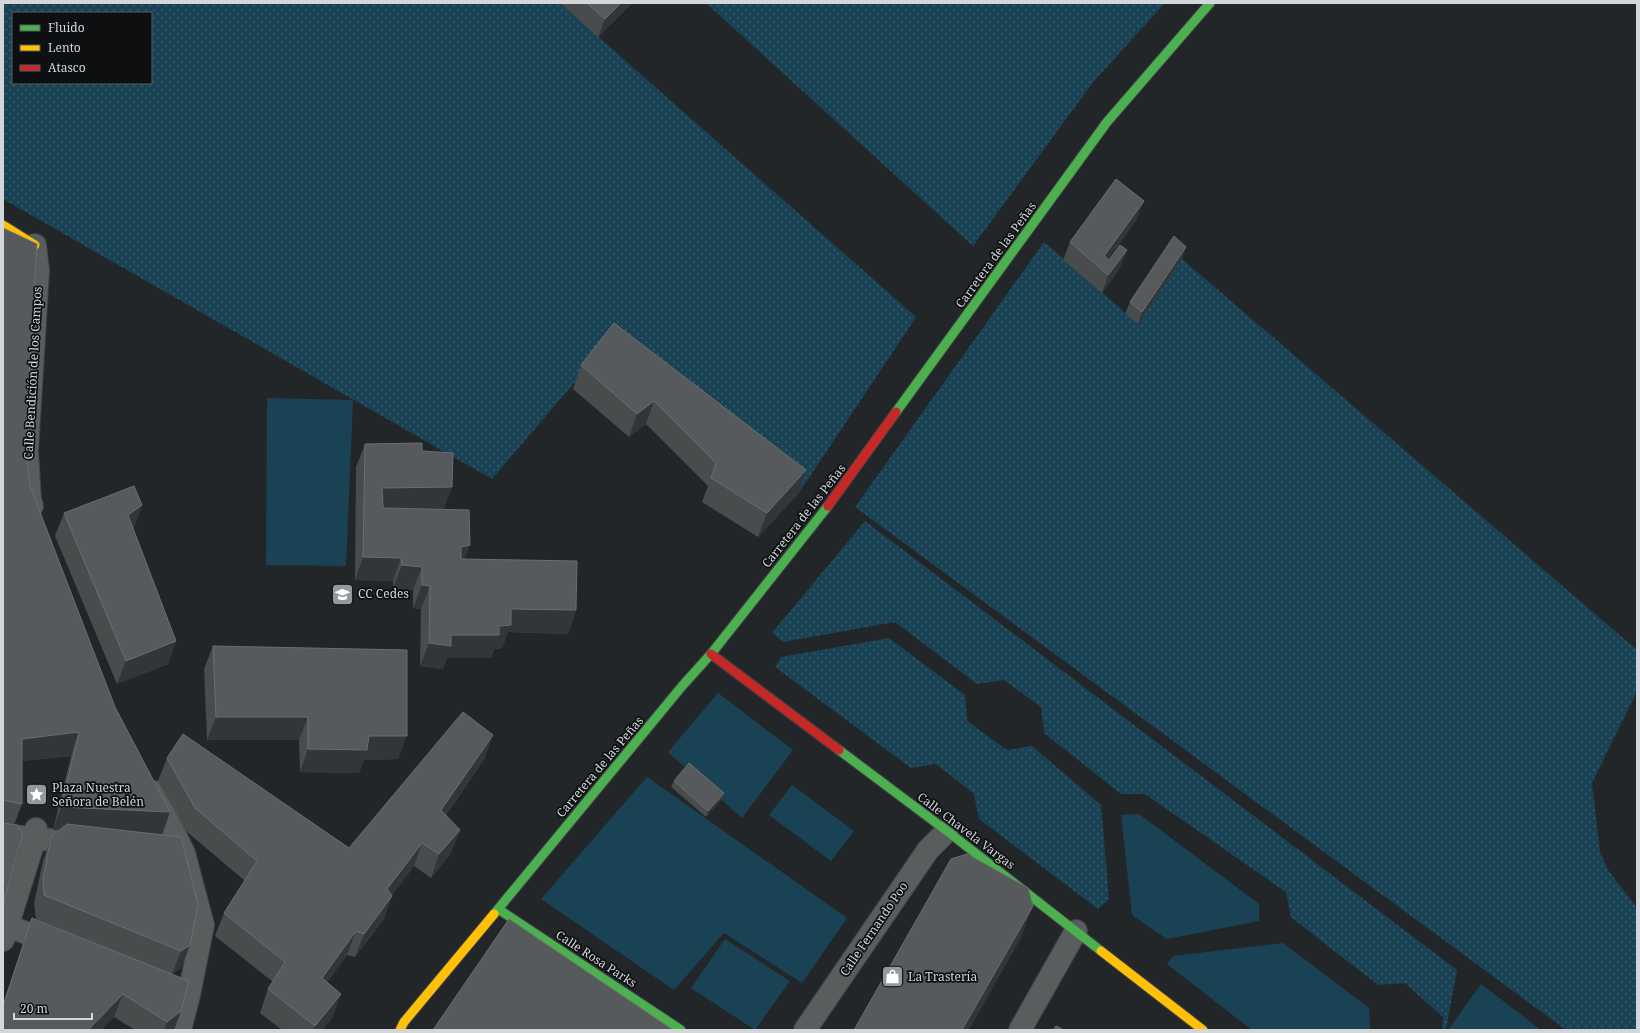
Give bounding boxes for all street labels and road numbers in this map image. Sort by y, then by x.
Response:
street label: Carretera de las Peñas [951,198,1040,311]
street label: Calle Bendición de los Campos [19,286,46,460]
street label: Carretera de las Peñas [758,460,849,571]
street label: Carretera de las Peñas [552,712,647,821]
street label: Calle Chavela Vargas [914,788,1019,873]
street label: Calle Fernando Poo [836,878,912,979]
street label: Calle Rosa Parks [553,926,640,991]

